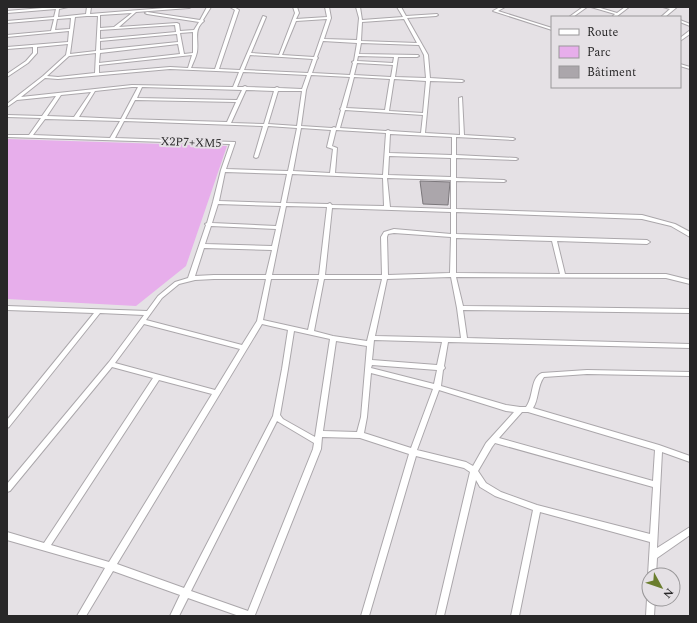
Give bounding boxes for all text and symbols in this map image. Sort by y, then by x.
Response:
legend [551,16,681,88]
text: Route [587,23,618,42]
text: Parc [587,43,611,62]
text: Bâtiment [587,63,636,82]
street label: X2P7+XM5 [160,132,222,153]
north arrow [641,567,681,607]
text: N [659,584,678,602]

